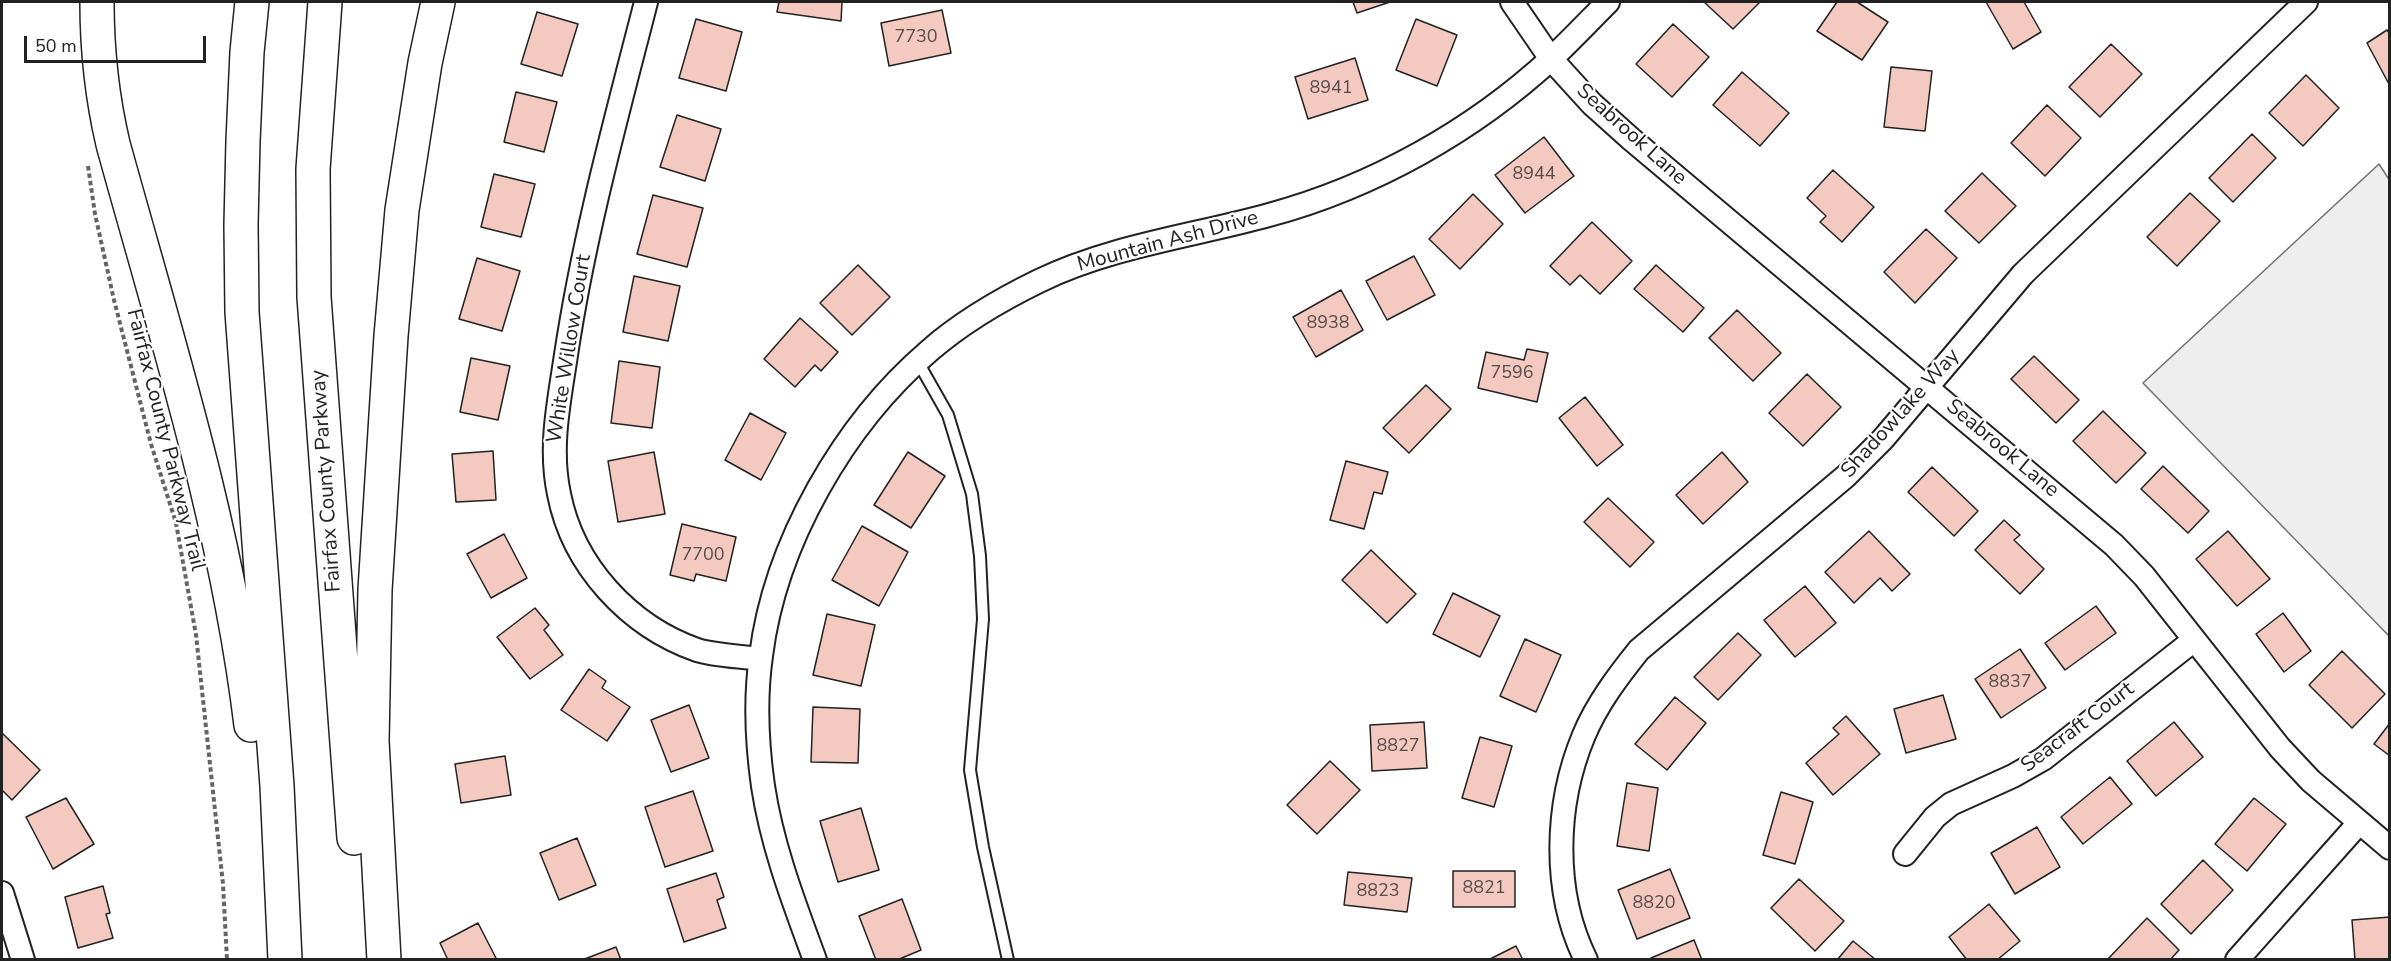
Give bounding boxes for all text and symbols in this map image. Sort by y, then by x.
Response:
scale bar [27,24,208,62]
house number: 7730 [894,27,938,49]
text: 50 m [35,34,77,58]
house number: 8941 [1309,78,1353,100]
street label: Seabrook Lane [1571,79,1691,191]
house number: 8944 [1512,164,1556,186]
street label: Mountain Ash Drive [1075,206,1261,278]
street label: White Willow Court [543,253,597,445]
street label: Fairfax County Parkway Trail [120,306,210,574]
house number: 8938 [1306,313,1350,335]
street label: Shadowlake Way [1836,344,1966,484]
house number: 7596 [1490,363,1534,385]
street label: Fairfax County Parkway [307,369,347,593]
street label: Seabrook Lane [1940,394,2064,504]
house number: 7700 [681,545,725,567]
house number: 8837 [1988,672,2032,694]
street label: Seacraft Court [2017,677,2139,779]
house number: 8827 [1376,736,1420,758]
house number: 8821 [1462,878,1506,900]
house number: 8823 [1356,881,1400,903]
house number: 8820 [1632,893,1676,915]

